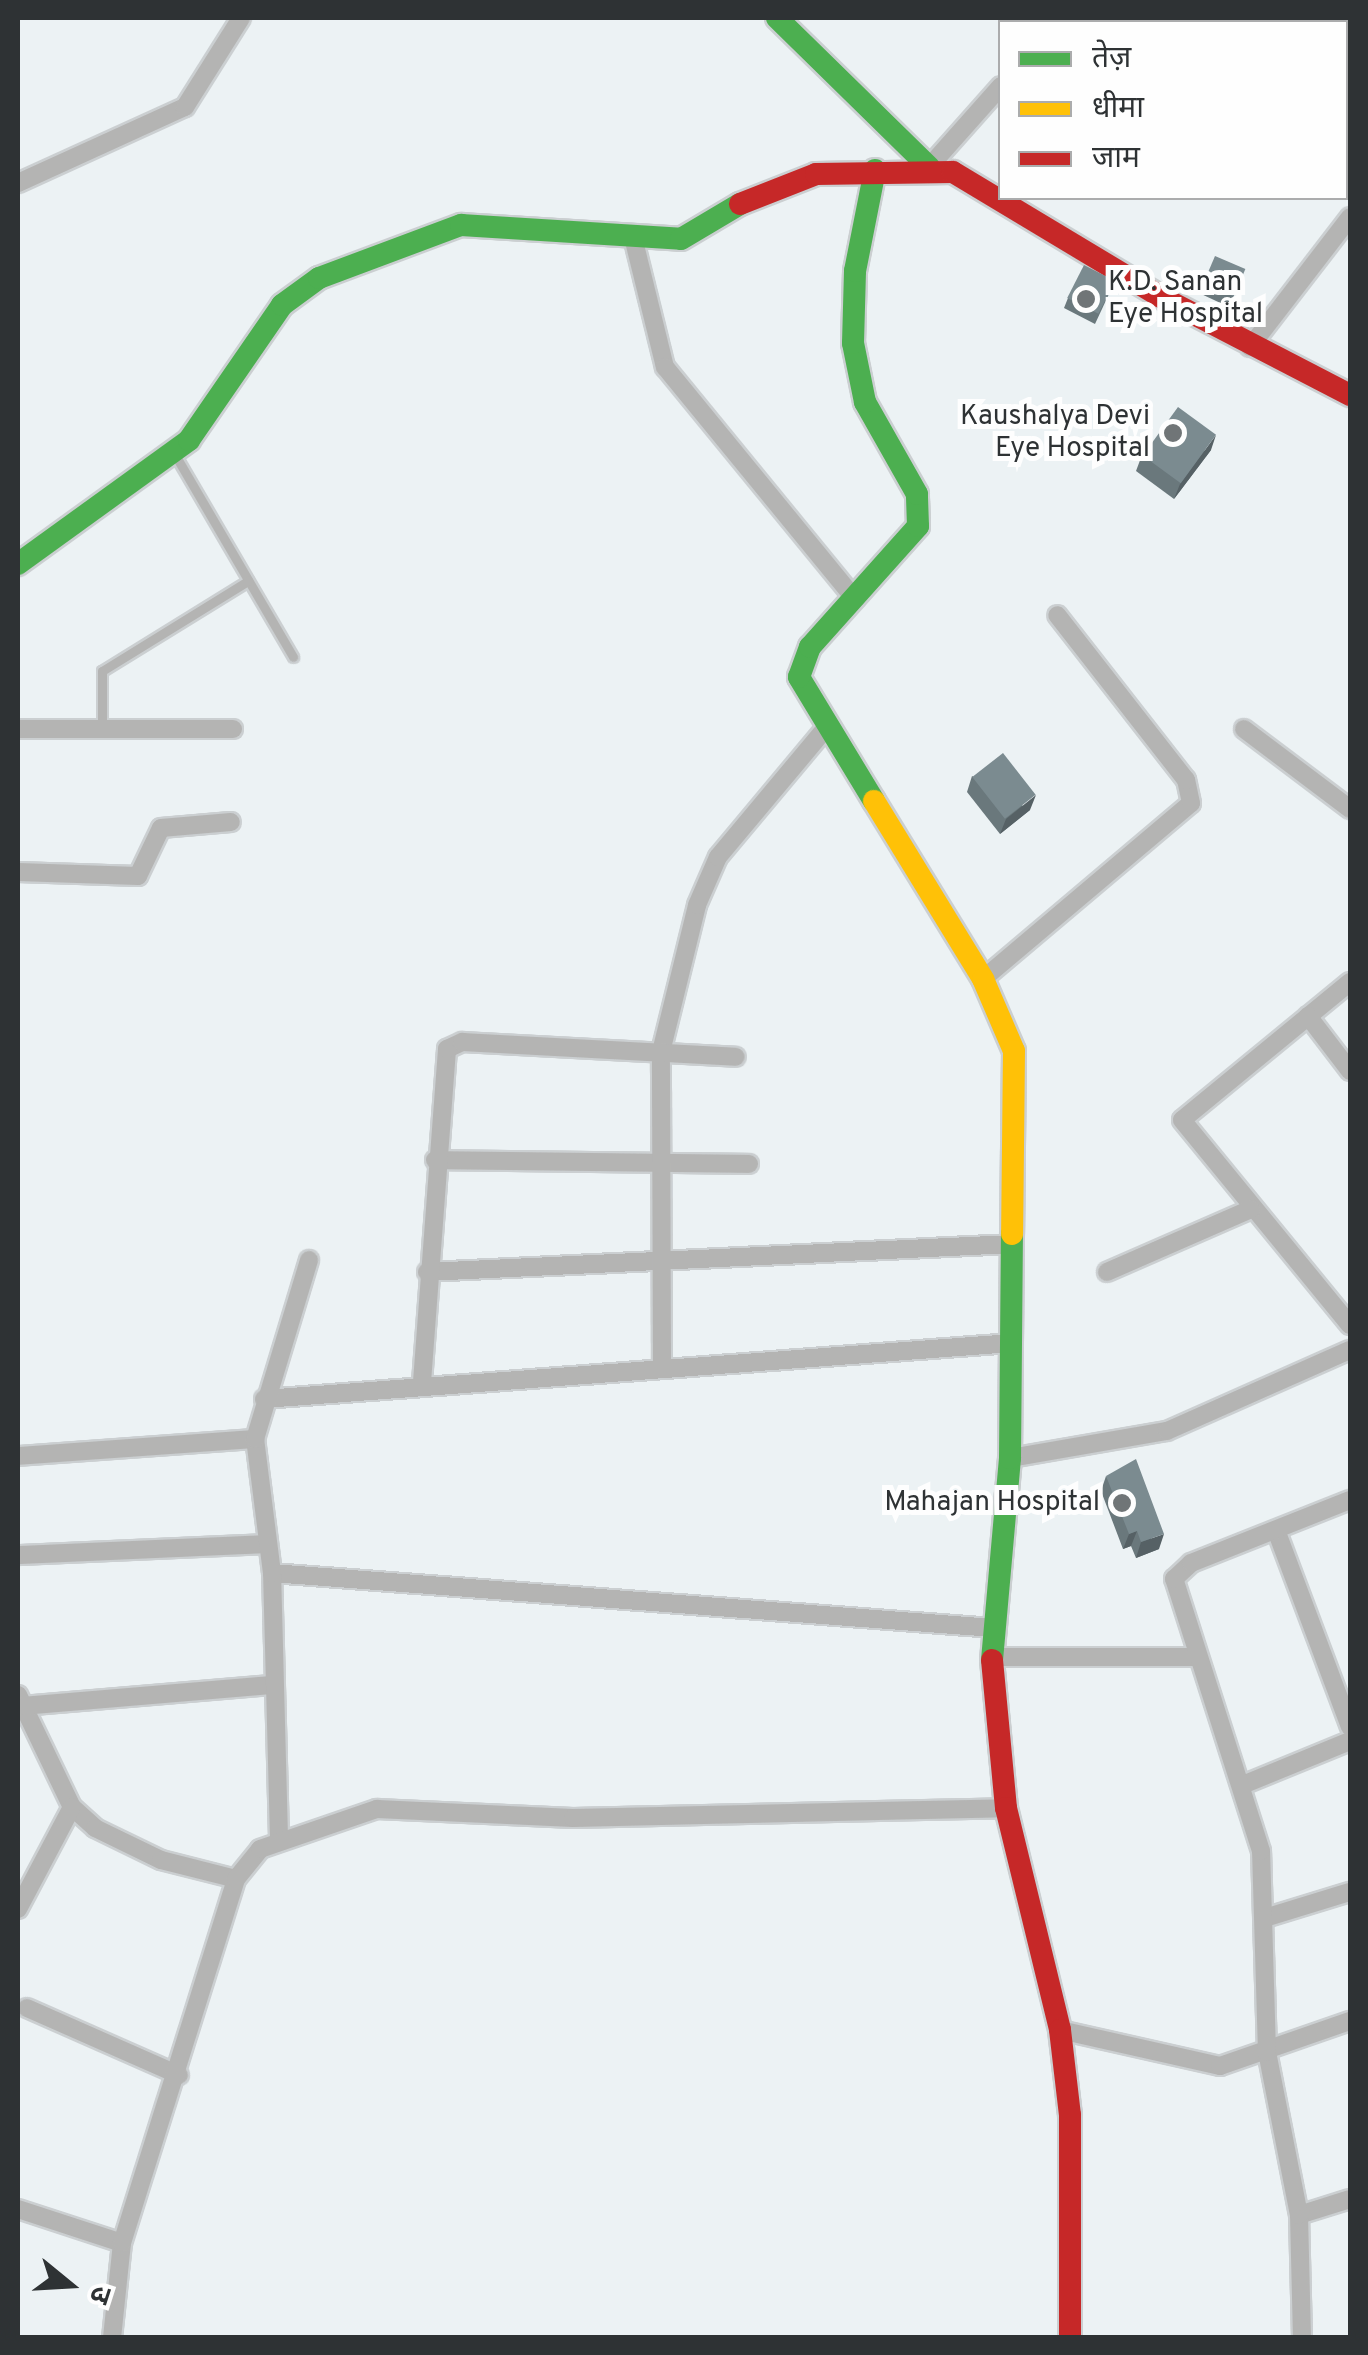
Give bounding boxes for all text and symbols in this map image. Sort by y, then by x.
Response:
legend [998,20,1348,200]
text: तेज़ [1092,41,1131,78]
text: धीमा [1092,91,1144,128]
text: जाम [1092,141,1140,178]
place label: K.D. Sanan Eye Hospital [1108,266,1263,332]
marker: K.D. Sanan Eye Hospital [1073,286,1099,312]
place label: Kaushalya Devi Eye Hospital [960,400,1150,466]
marker: Kaushalya Devi Eye Hospital [1160,420,1186,446]
place label: Mahajan Hospital [884,1486,1100,1520]
marker: Mahajan Hospital [1109,1490,1135,1516]
north arrow [20,2235,120,2335]
text: उ [79,2281,118,2308]

